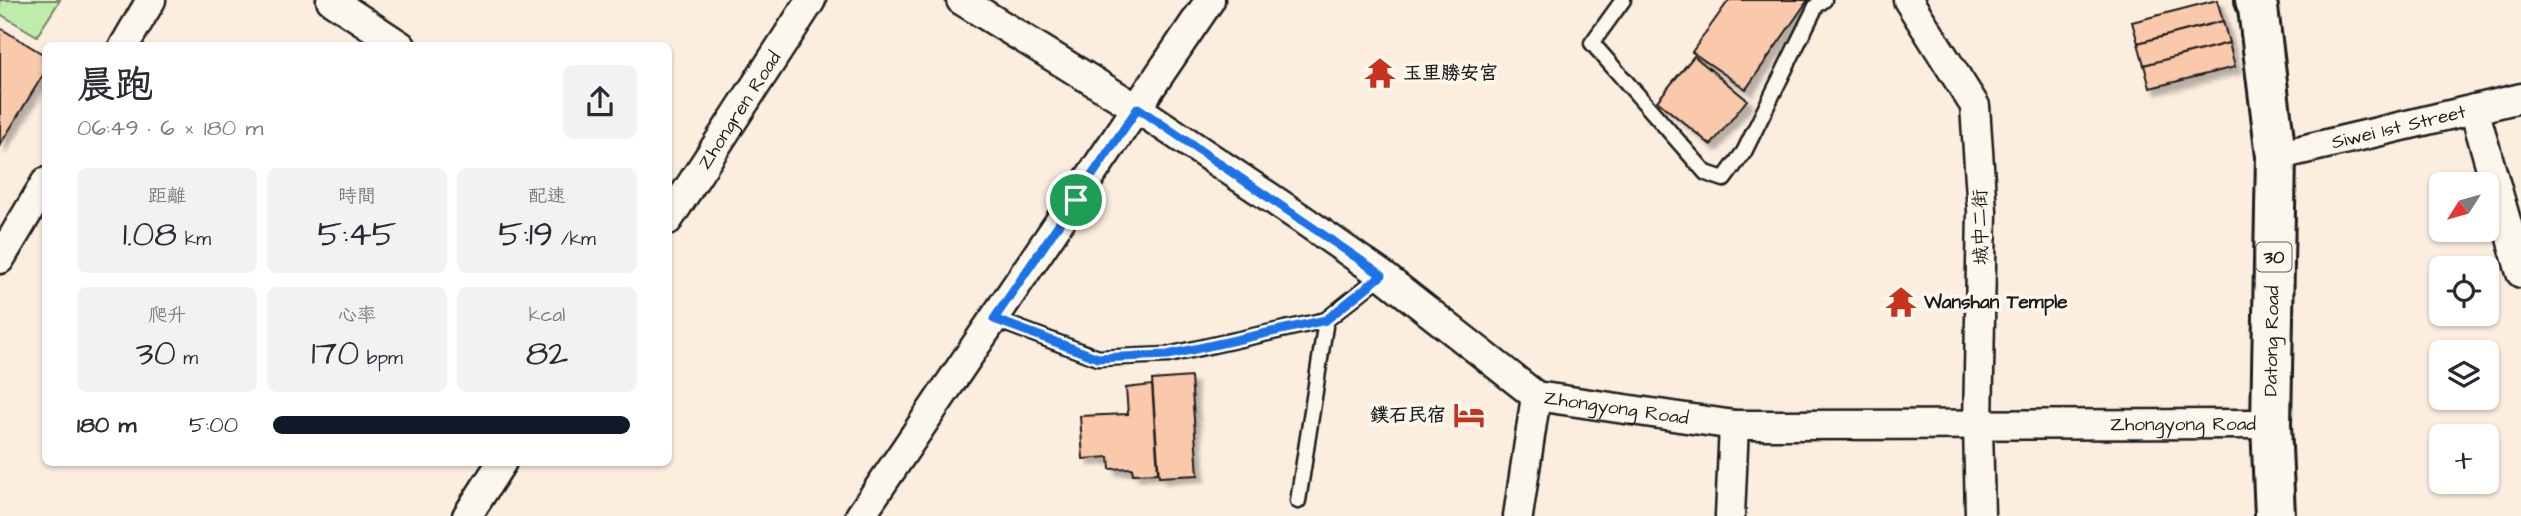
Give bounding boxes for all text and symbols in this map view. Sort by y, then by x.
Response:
street label: Zhongren Road [691,46,788,174]
temple icon: 玉里勝安宮 [1363,56,1397,90]
text: 晨跑 [77,60,153,112]
place label: 玉里勝安宮 [1403,60,1498,87]
button: share [563,65,637,139]
street label: Siwei 1st Street [2329,98,2469,156]
text: 06:49 · 6 × 180 m [77,112,263,144]
pin [1046,170,1106,230]
north arrow [2429,172,2499,242]
map controls [2429,172,2499,494]
icon: arrive [1057,181,1095,219]
text: 距離 [148,183,186,210]
text: 時間 [338,183,376,210]
text: 配速 [528,183,566,210]
street label: 城中二街 [1967,189,1995,265]
text: 1.08 [123,210,177,259]
text: 5:45 [317,210,397,259]
text: 5:19 [498,210,553,259]
text: km [177,226,211,253]
text: /km [553,226,596,253]
road number: 30 [2256,243,2292,272]
button: locate [2429,256,2499,326]
temple icon: Wanshan Temple [1884,285,1918,319]
street label: Datong Road [2258,285,2287,397]
place label: Wanshan Temple [1923,289,2068,316]
text: 爬升 [148,302,186,329]
text: 心率 [338,302,376,329]
text: kcal [529,302,565,329]
text: 30 [136,329,176,378]
text: 170 [311,329,359,378]
text: 82 [526,329,568,378]
button: layers [2429,340,2499,410]
text: m [176,345,198,372]
text: bpm [359,345,403,372]
street label: Zhongyong Road [1542,384,1691,432]
hotel icon: 鏷石民宿 [1452,398,1486,432]
place label: 鏷石民宿 [1370,402,1446,429]
text: 180 m [77,409,136,441]
text: 5:00 [189,409,238,441]
street label: Zhongyong Road [2110,411,2256,439]
button: + [2429,424,2499,494]

